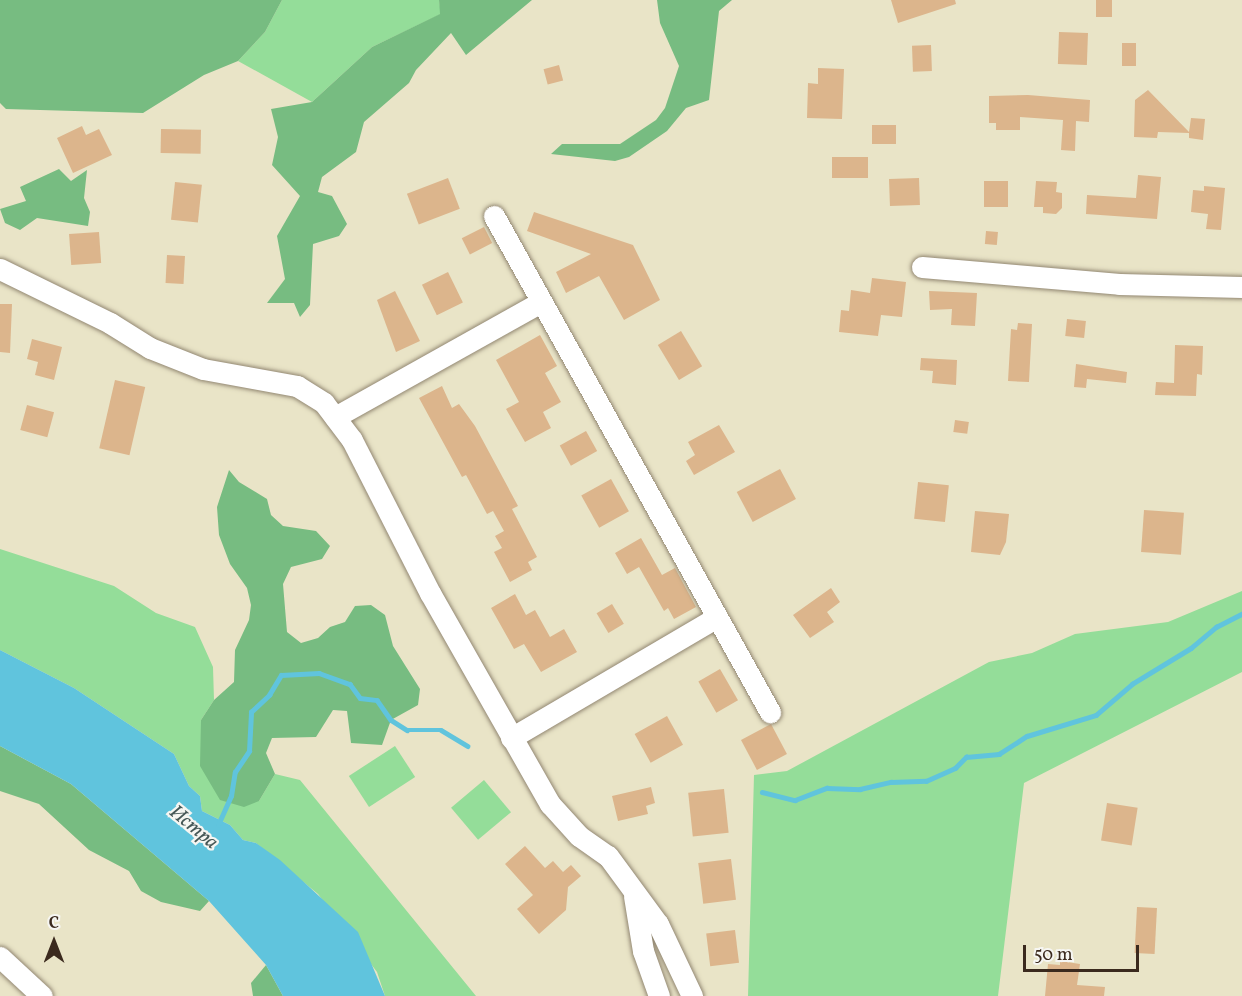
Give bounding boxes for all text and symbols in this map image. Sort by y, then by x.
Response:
water label: Истра [164,801,222,855]
north arrow [24,912,84,972]
text: С [49,913,59,935]
scale bar [1026,933,1142,971]
text: 50 m [1034,943,1073,968]

